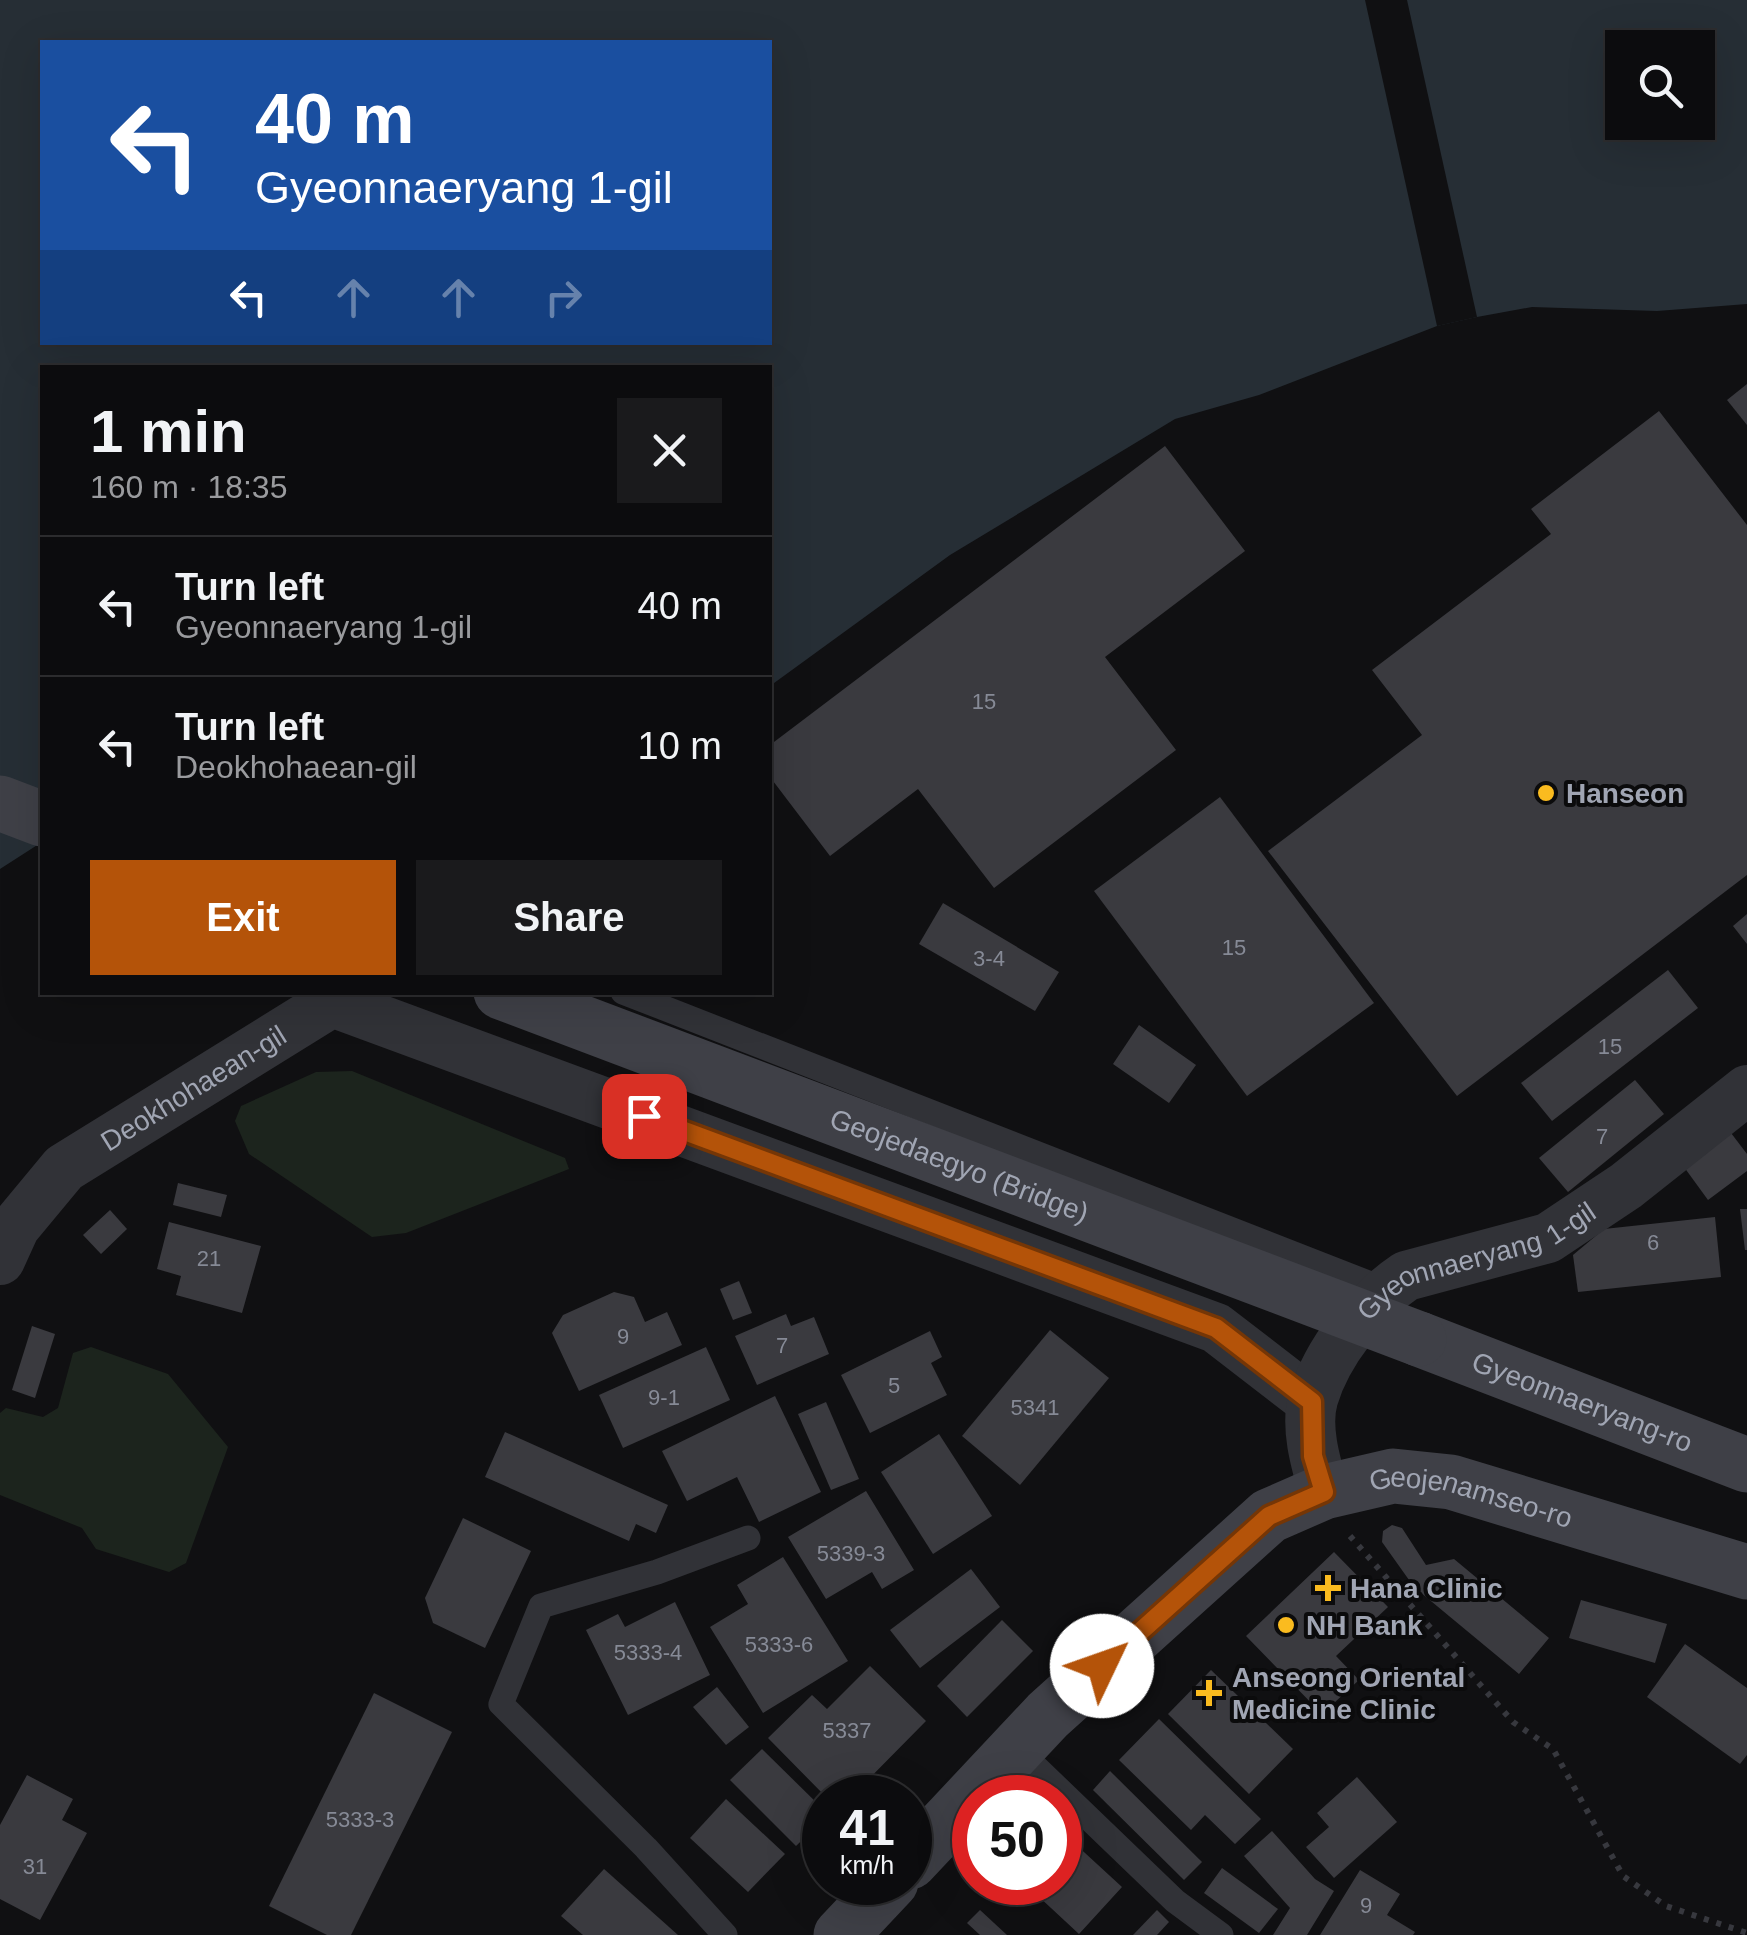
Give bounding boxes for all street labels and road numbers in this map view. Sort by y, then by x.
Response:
street label: Deokhohaean-gil [95,1019,292,1157]
street label: Geojedaegyo (Bridge) [826,1103,1093,1229]
street label: Gyeonnaeryang 1-gil [1351,1196,1601,1327]
street label: Gyeonnaeryang-ro [1468,1346,1697,1459]
street label: Geojenamseo-ro [1366,1461,1576,1534]

